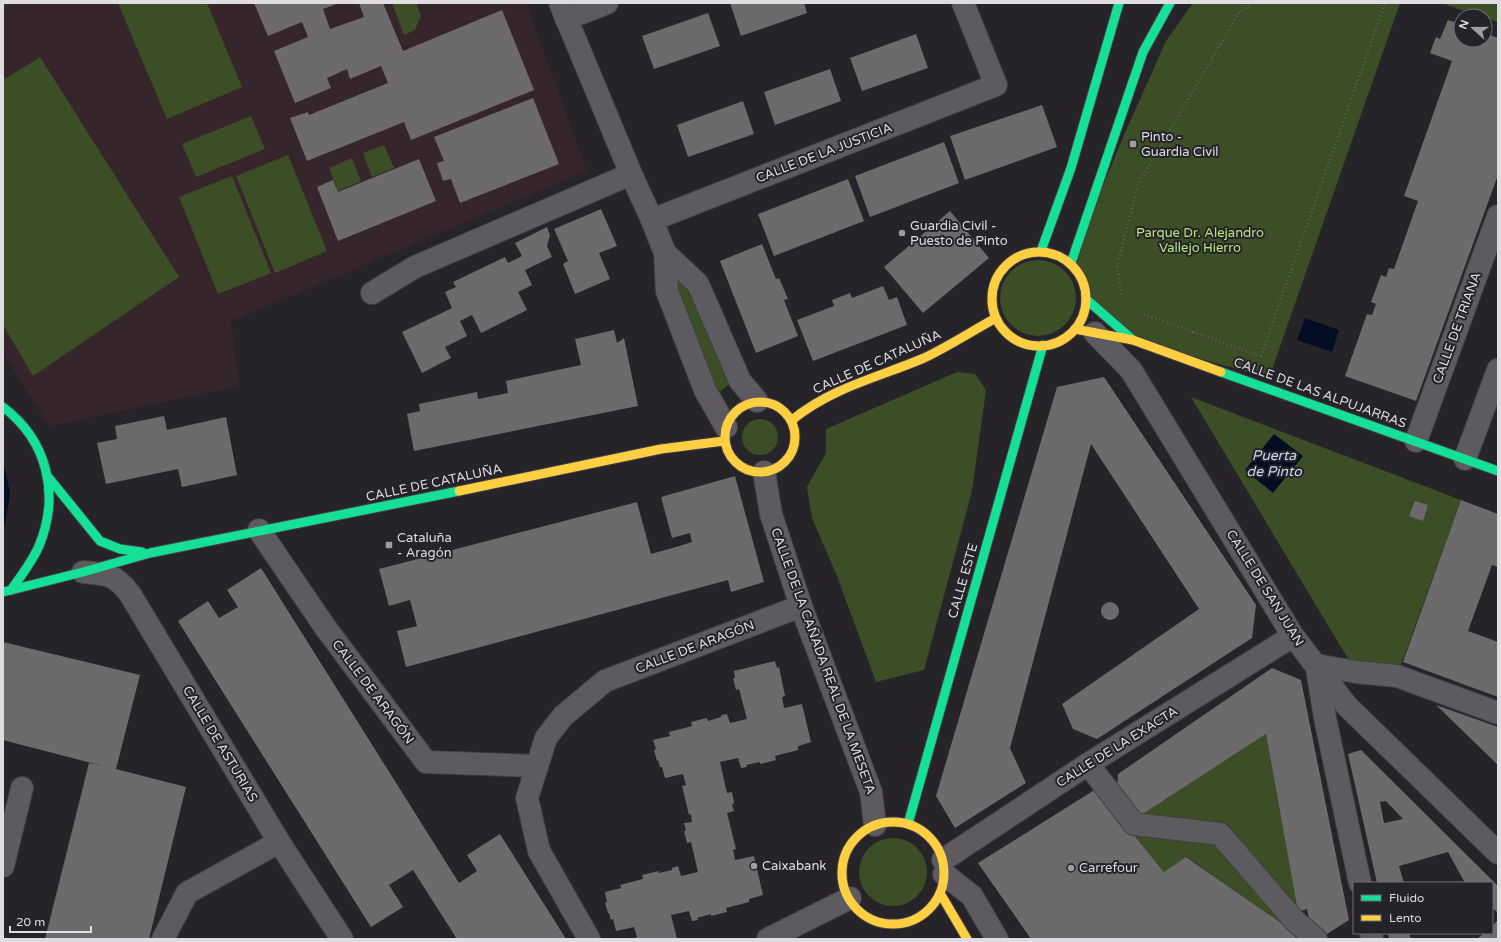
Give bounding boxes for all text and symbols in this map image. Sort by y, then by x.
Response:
north arrow [1453,8,1493,48]
text: N [1456,18,1472,31]
street label: CALLE DE LA JUSTICIA [754,120,895,186]
place label: Pinto - Guardia Civil [1141,129,1219,160]
marker: Pinto - Guardia Civil [1128,139,1138,149]
place label: Guardia Civil - Puesto de Pinto [910,218,1008,249]
park label: Parque Dr. Alejandro Vallejo Hierro [1136,225,1264,256]
marker: Guardia Civil - Puesto de Pinto [897,228,907,238]
street label: CALLE DE TRIANA [1429,270,1485,386]
street label: CALLE DE CATALUÑA [810,326,944,398]
street label: CALLE DE LAS ALPUJARRAS [1231,354,1409,432]
water label: Puerta de Pinto [1246,447,1303,480]
street label: CALLE DE CATALUÑA [364,461,504,505]
street label: CALLE DE LA CAÑADA REAL DE LA MESETA [767,526,879,797]
street label: CALLE DE SAN JUAN [1223,527,1307,649]
place label: Cataluña - Aragón [397,530,452,561]
marker: Cataluña - Aragón [384,540,394,550]
street label: CALLE ESTE [945,542,981,620]
street label: CALLE DE ARAGÓN [633,617,757,677]
street label: CALLE DE ARAGÓN [329,637,417,747]
street label: CALLE DE ASTURIAS [179,683,261,805]
street label: CALLE DE LA EXACTA [1053,703,1181,791]
place label: Caixabank [762,858,826,874]
place label: Carrefour [1079,860,1138,876]
marker: Caixabank [749,861,759,871]
marker: Carrefour [1066,863,1076,873]
legend [1353,882,1493,934]
text: Fluido [1389,891,1424,905]
scale bar [10,908,91,934]
text: Lento [1389,911,1422,925]
text: 20 m [16,915,45,929]

